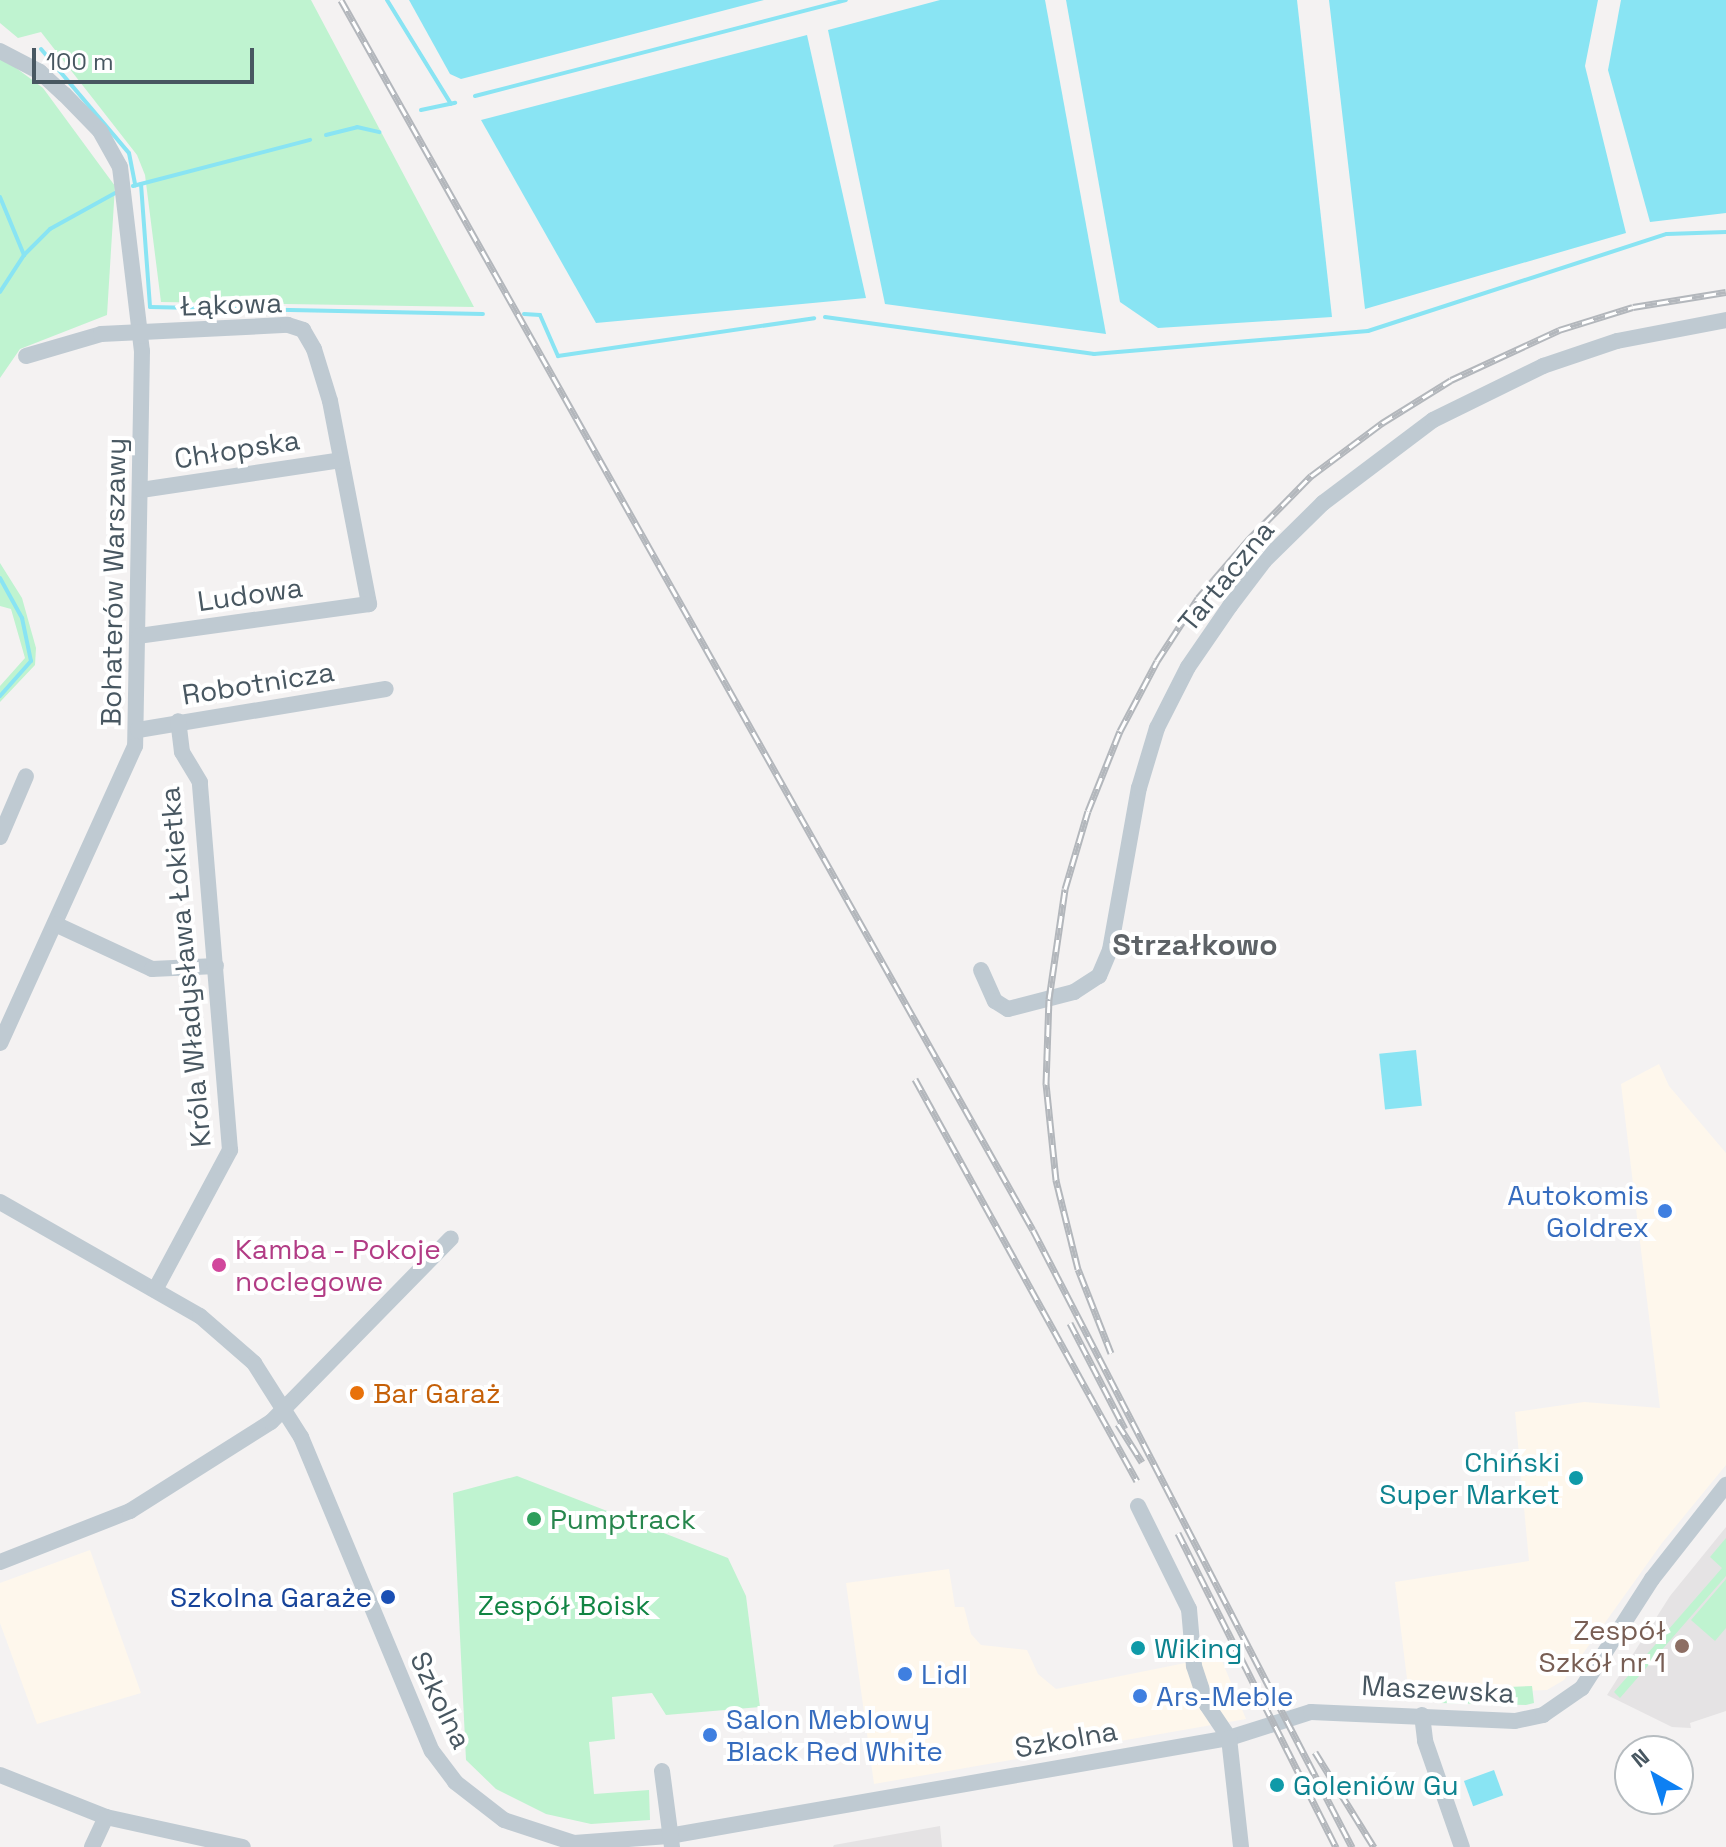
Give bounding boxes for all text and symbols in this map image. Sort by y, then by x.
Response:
scale bar [36,32,258,82]
text: 100 m [46,46,114,77]
street label: Łąkowa [179,285,283,323]
street label: Chłopska [172,423,302,475]
street label: Bohaterów Warszawy [94,437,132,727]
street label: Tartaczna [1171,514,1281,638]
street label: Ludowa [195,570,305,618]
street label: Robotnicza [180,654,336,712]
street label: Króla Władysława Łokietka [152,785,218,1149]
district label: Strzałkowo [1112,927,1278,963]
place label: Autokomis Goldrex [1507,1178,1649,1244]
marker: Autokomis Goldrex [1656,1202,1674,1220]
place label: Kamba - Pokoje noclegowe [235,1232,442,1298]
marker: Kamba - Pokoje noclegowe [210,1256,228,1274]
place label: Bar Garaż [373,1376,501,1410]
marker: Bar Garaż [348,1384,366,1402]
place label: Chiński Super Market [1379,1445,1560,1511]
marker: Chiński Super Market [1567,1469,1585,1487]
place label: Pumptrack [550,1502,696,1536]
marker: Pumptrack [525,1510,543,1528]
place label: Szkolna Garaże [170,1580,372,1614]
marker: Szkolna Garaże [379,1588,397,1606]
park label: Zespół Boisk [478,1588,650,1622]
place label: Zespół Szkół nr 1 [1538,1613,1666,1679]
place label: Wiking [1154,1631,1242,1665]
marker: Zespół Szkół nr 1 [1673,1637,1691,1655]
marker: Wiking [1129,1639,1147,1657]
street label: Szkolna [403,1646,479,1754]
place label: Lidl [921,1657,968,1691]
marker: Lidl [896,1665,914,1683]
street label: Maszewska [1361,1668,1515,1710]
place label: Ars-Meble [1156,1679,1294,1713]
marker: Ars-Meble [1131,1687,1149,1705]
place label: Salon Meblowy Black Red White [726,1702,943,1768]
street label: Szkolna [1012,1713,1120,1765]
marker: Salon Meblowy Black Red White [701,1726,719,1744]
north arrow [1614,1735,1694,1815]
text: N [1626,1742,1655,1773]
place label: Goleniów Gu [1293,1768,1459,1802]
marker: Goleniów Gu [1268,1776,1286,1794]

